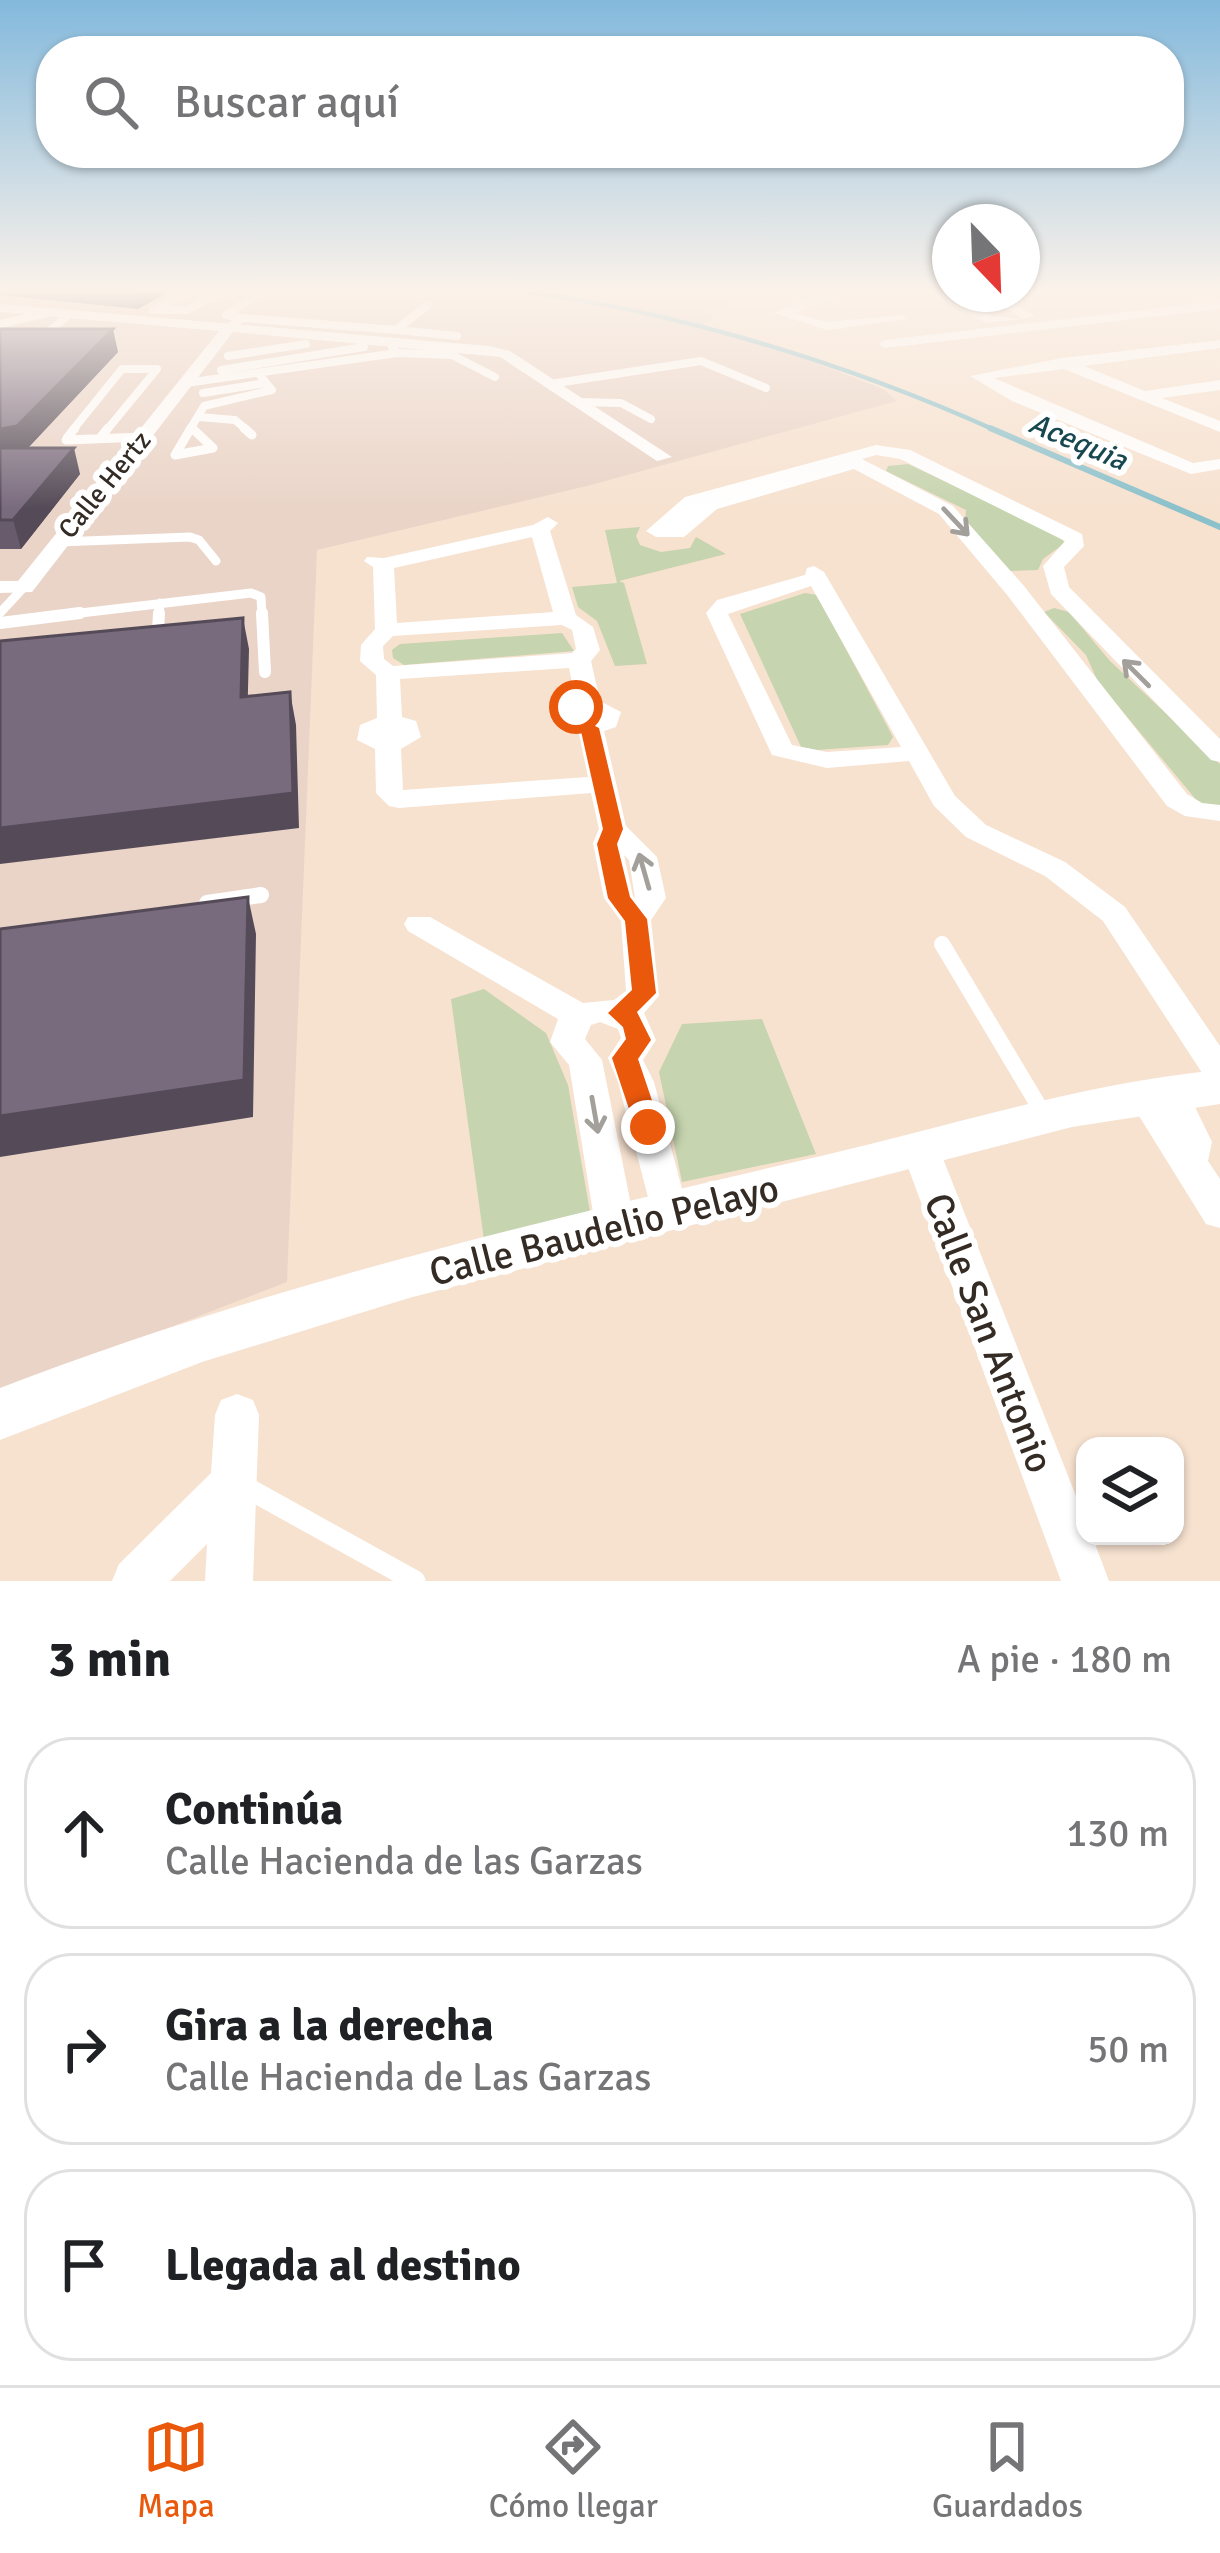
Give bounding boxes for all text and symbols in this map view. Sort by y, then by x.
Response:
search box [36,36,1184,168]
icon: search [78,69,144,135]
text: Buscar aquí [174,75,399,130]
north arrow [932,204,1040,312]
water label: Acequia [1024,405,1133,479]
street label: Calle Hertz [52,425,158,545]
one-way arrow [942,507,969,537]
one-way arrow [1122,659,1151,688]
route start [549,680,603,734]
one-way arrow [632,853,654,891]
one-way arrow [585,1095,607,1134]
route end [621,1100,675,1154]
street label: Calle Baudelio Pelayo [424,1163,784,1297]
street label: Calle San Antonio [914,1187,1064,1479]
map controls [1076,1437,1184,1545]
button: layers [1076,1437,1184,1545]
text: 3 min [48,1628,171,1691]
text: A pie · 180 m [957,1635,1172,1683]
text: Continúa [165,1782,343,1837]
icon: ahead [51,1800,117,1866]
text: 130 m [1066,1809,1169,1857]
text: Calle Hacienda de las Garzas [165,1837,643,1885]
text: Gira a la derecha [165,1998,493,2053]
icon: right [51,2016,117,2082]
text: 50 m [1087,2025,1169,2073]
text: Calle Hacienda de Las Garzas [165,2053,651,2101]
icon: arrive [51,2232,117,2298]
text: Llegada al destino [165,2238,521,2293]
tab: Mapa [137,2414,215,2527]
tab: Cómo llegar [489,2414,658,2527]
tab: Guardados [932,2414,1083,2527]

